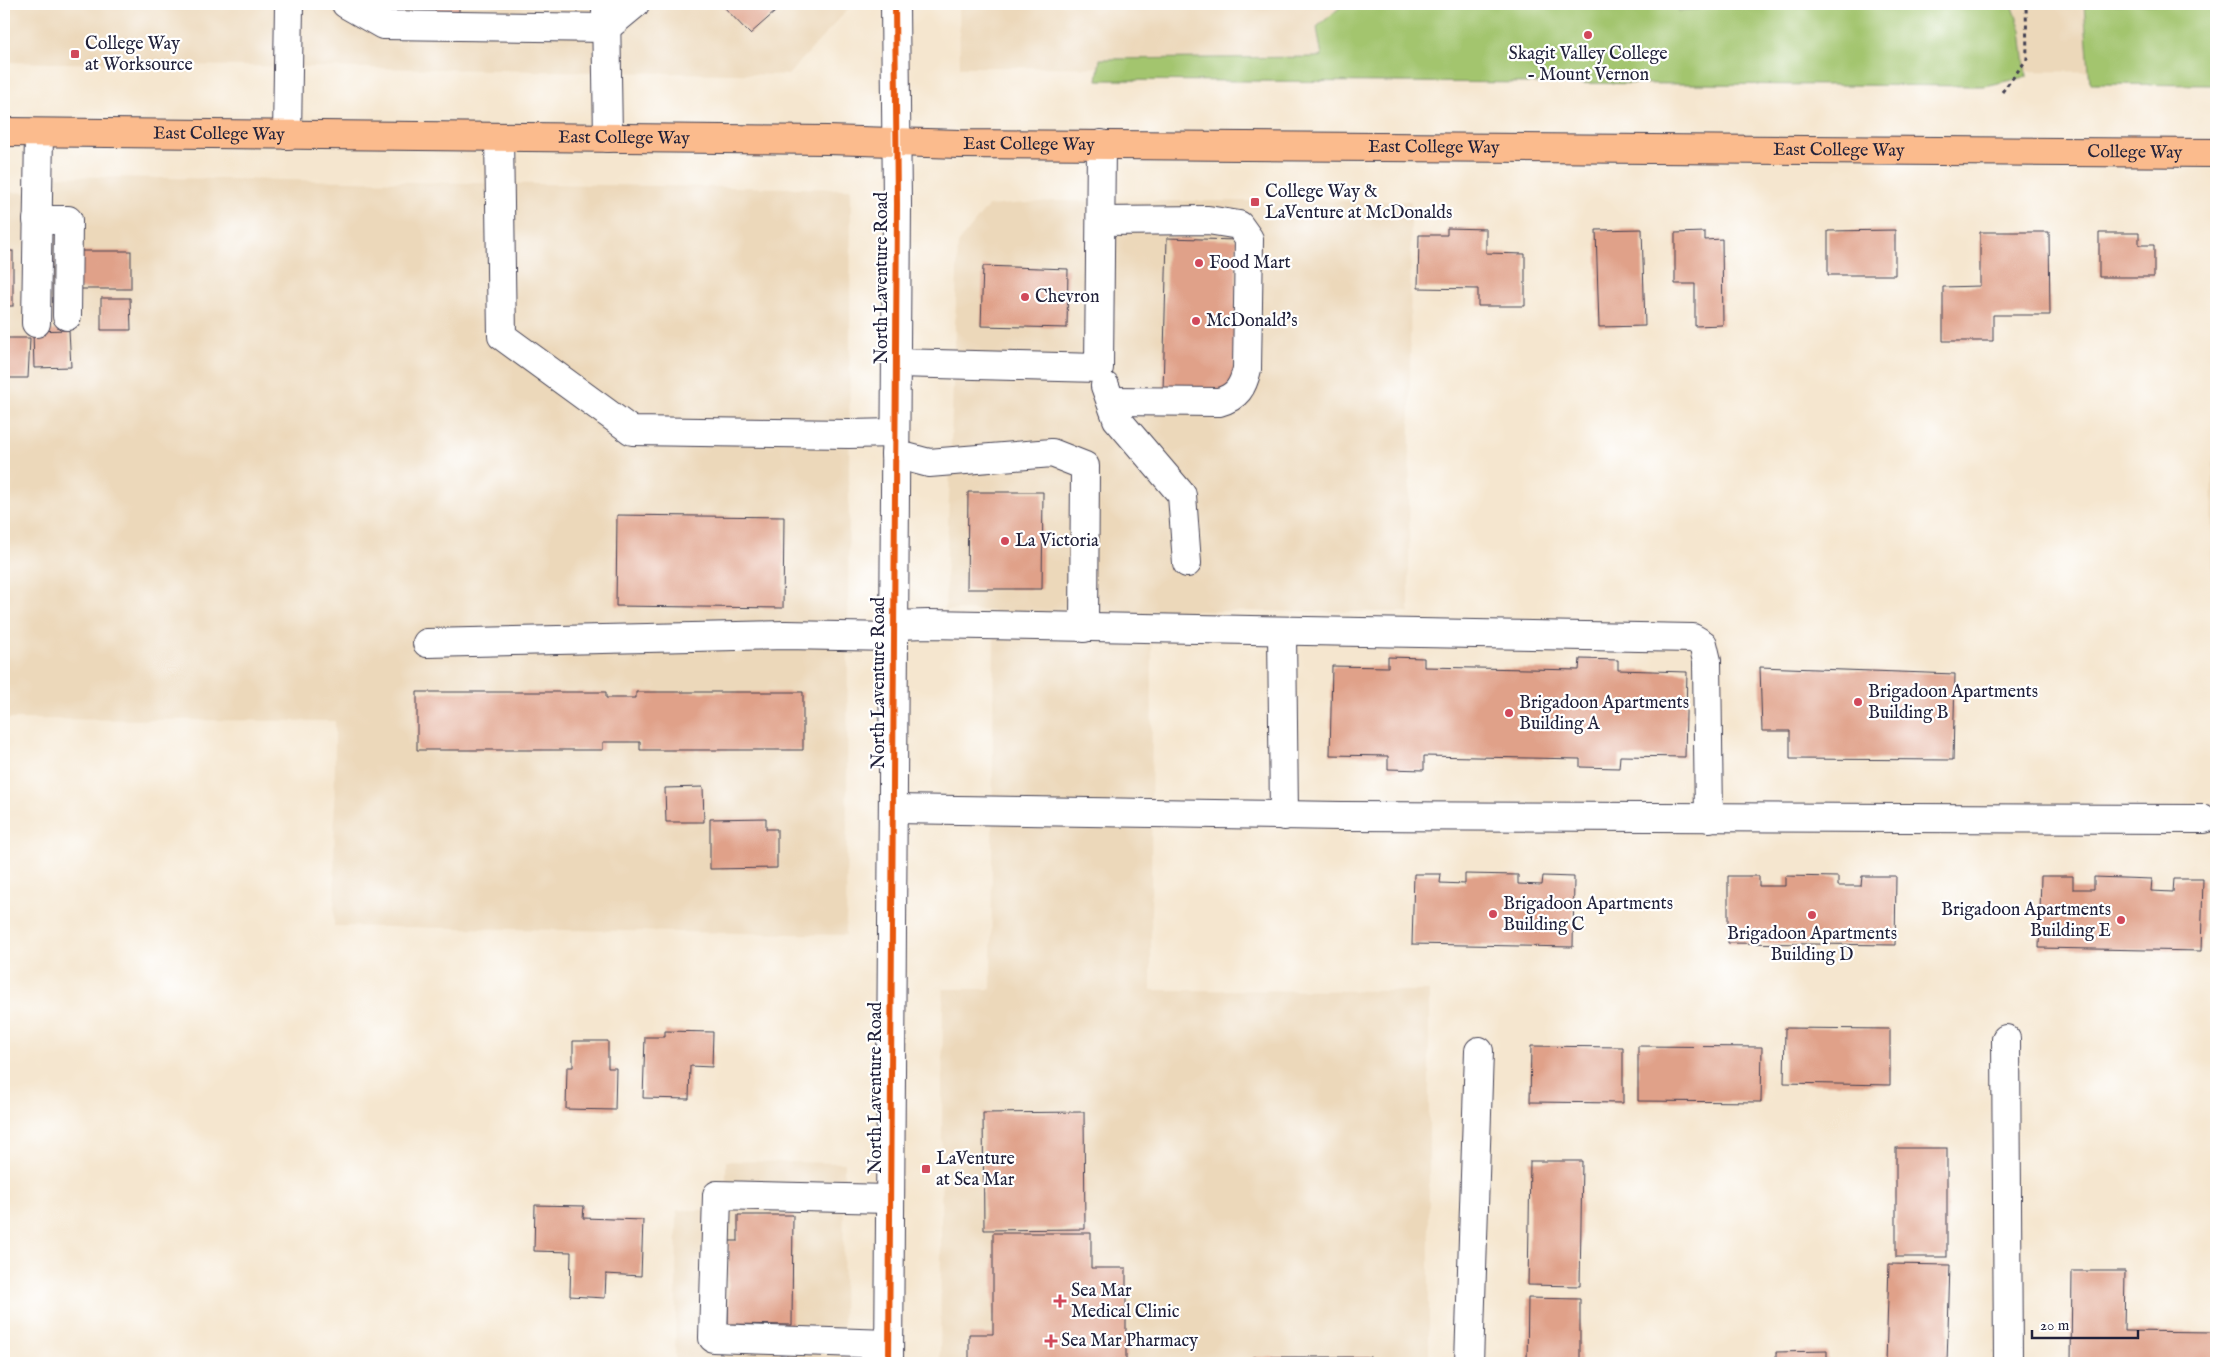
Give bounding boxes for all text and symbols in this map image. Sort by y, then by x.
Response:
marker: Skagit Valley College - Mount Vernon [1582,29,1594,41]
place label: College Way at Worksource [85,33,193,77]
place label: Skagit Valley College - Mount Vernon [1508,43,1668,87]
marker: College Way at Worksource [69,48,81,60]
street label: East College Way [153,122,285,146]
street label: East College Way [558,126,690,150]
street label: East College Way [963,133,1095,156]
street label: East College Way [1368,135,1500,159]
street label: East College Way [1773,138,1905,162]
street label: College Way [2087,141,2183,164]
place label: College Way & LaVenture at McDonalds [1265,181,1452,225]
street label: North Laventure Road [871,192,894,364]
marker: College Way & LaVenture at McDonalds [1249,196,1261,208]
place label: Food Mart [1209,252,1291,275]
marker: Food Mart [1193,257,1205,269]
place label: Chevron [1035,286,1100,309]
marker: Chevron [1019,291,1031,303]
place label: McDonald's [1206,310,1298,333]
marker: McDonald's [1190,315,1202,327]
place label: La Victoria [1015,530,1099,553]
marker: La Victoria [999,535,1011,547]
street label: North Laventure Road [868,597,891,769]
place label: Brigadoon Apartments Building B [1868,681,2038,725]
place label: Brigadoon Apartments Building A [1519,692,1689,736]
marker: Brigadoon Apartments Building B [1852,696,1864,708]
marker: Brigadoon Apartments Building A [1503,707,1515,719]
place label: Brigadoon Apartments Building C [1503,893,1673,937]
place label: Brigadoon Apartments Building E [1941,899,2111,943]
marker: Brigadoon Apartments Building C [1487,908,1499,920]
marker: Brigadoon Apartments Building D [1806,909,1818,921]
marker: Brigadoon Apartments Building E [2115,914,2127,926]
place label: Brigadoon Apartments Building D [1727,923,1897,967]
street label: North Laventure Road [865,1002,888,1174]
place label: LaVenture at Sea Mar [936,1148,1015,1192]
marker: LaVenture at Sea Mar [920,1163,932,1175]
place label: Sea Mar Medical Clinic [1071,1280,1180,1324]
marker: Sea Mar Medical Clinic [1053,1294,1067,1308]
scale bar [2032,1307,2139,1339]
text: 20 m [2040,1316,2070,1335]
place label: Sea Mar Pharmacy [1061,1330,1198,1353]
marker: Sea Mar Pharmacy [1045,1335,1057,1347]

